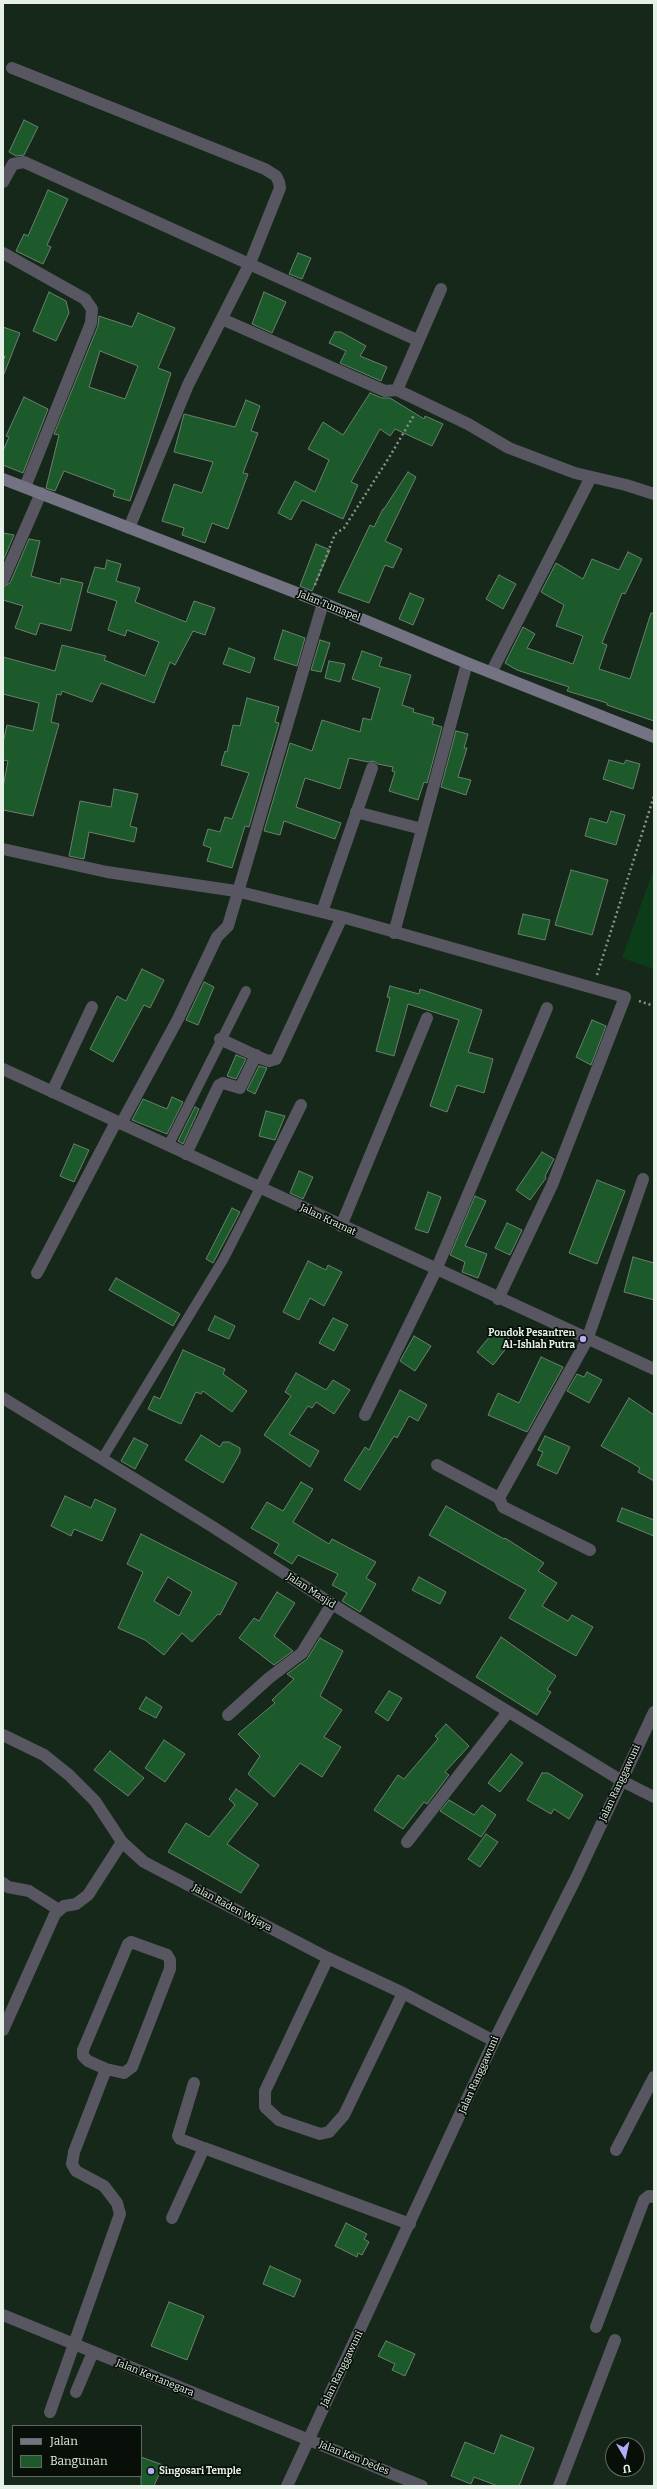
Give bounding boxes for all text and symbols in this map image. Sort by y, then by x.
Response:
street label: Jalan Tumapel [296,588,362,624]
street label: Jalan Kramat [298,1202,358,1238]
place label: Pondok Pesantren Al-Ishlah Putra [488,1327,575,1350]
marker: Pondok Pesantren Al-Ishlah Putra [578,1334,588,1344]
street label: Jalan Masjid [284,1571,338,1611]
street label: Jalan Ranggawuni [597,1743,643,1823]
street label: Jalan Raden Wijaya [190,1882,274,1934]
street label: Jalan Ranggawuni [457,2035,501,2115]
street label: Jalan Ranggawuni [318,2329,366,2409]
street label: Jalan Kertanegara [114,2357,196,2399]
legend [12,2425,142,2477]
text: Jalan [50,2434,78,2448]
north arrow [605,2437,645,2477]
street label: Jalan Ken Dedes [317,2439,391,2477]
text: Bangunan [50,2454,108,2468]
text: U [622,2461,632,2475]
place label: Singosari Temple [159,2465,241,2477]
marker: Singosari Temple [146,2466,156,2476]

